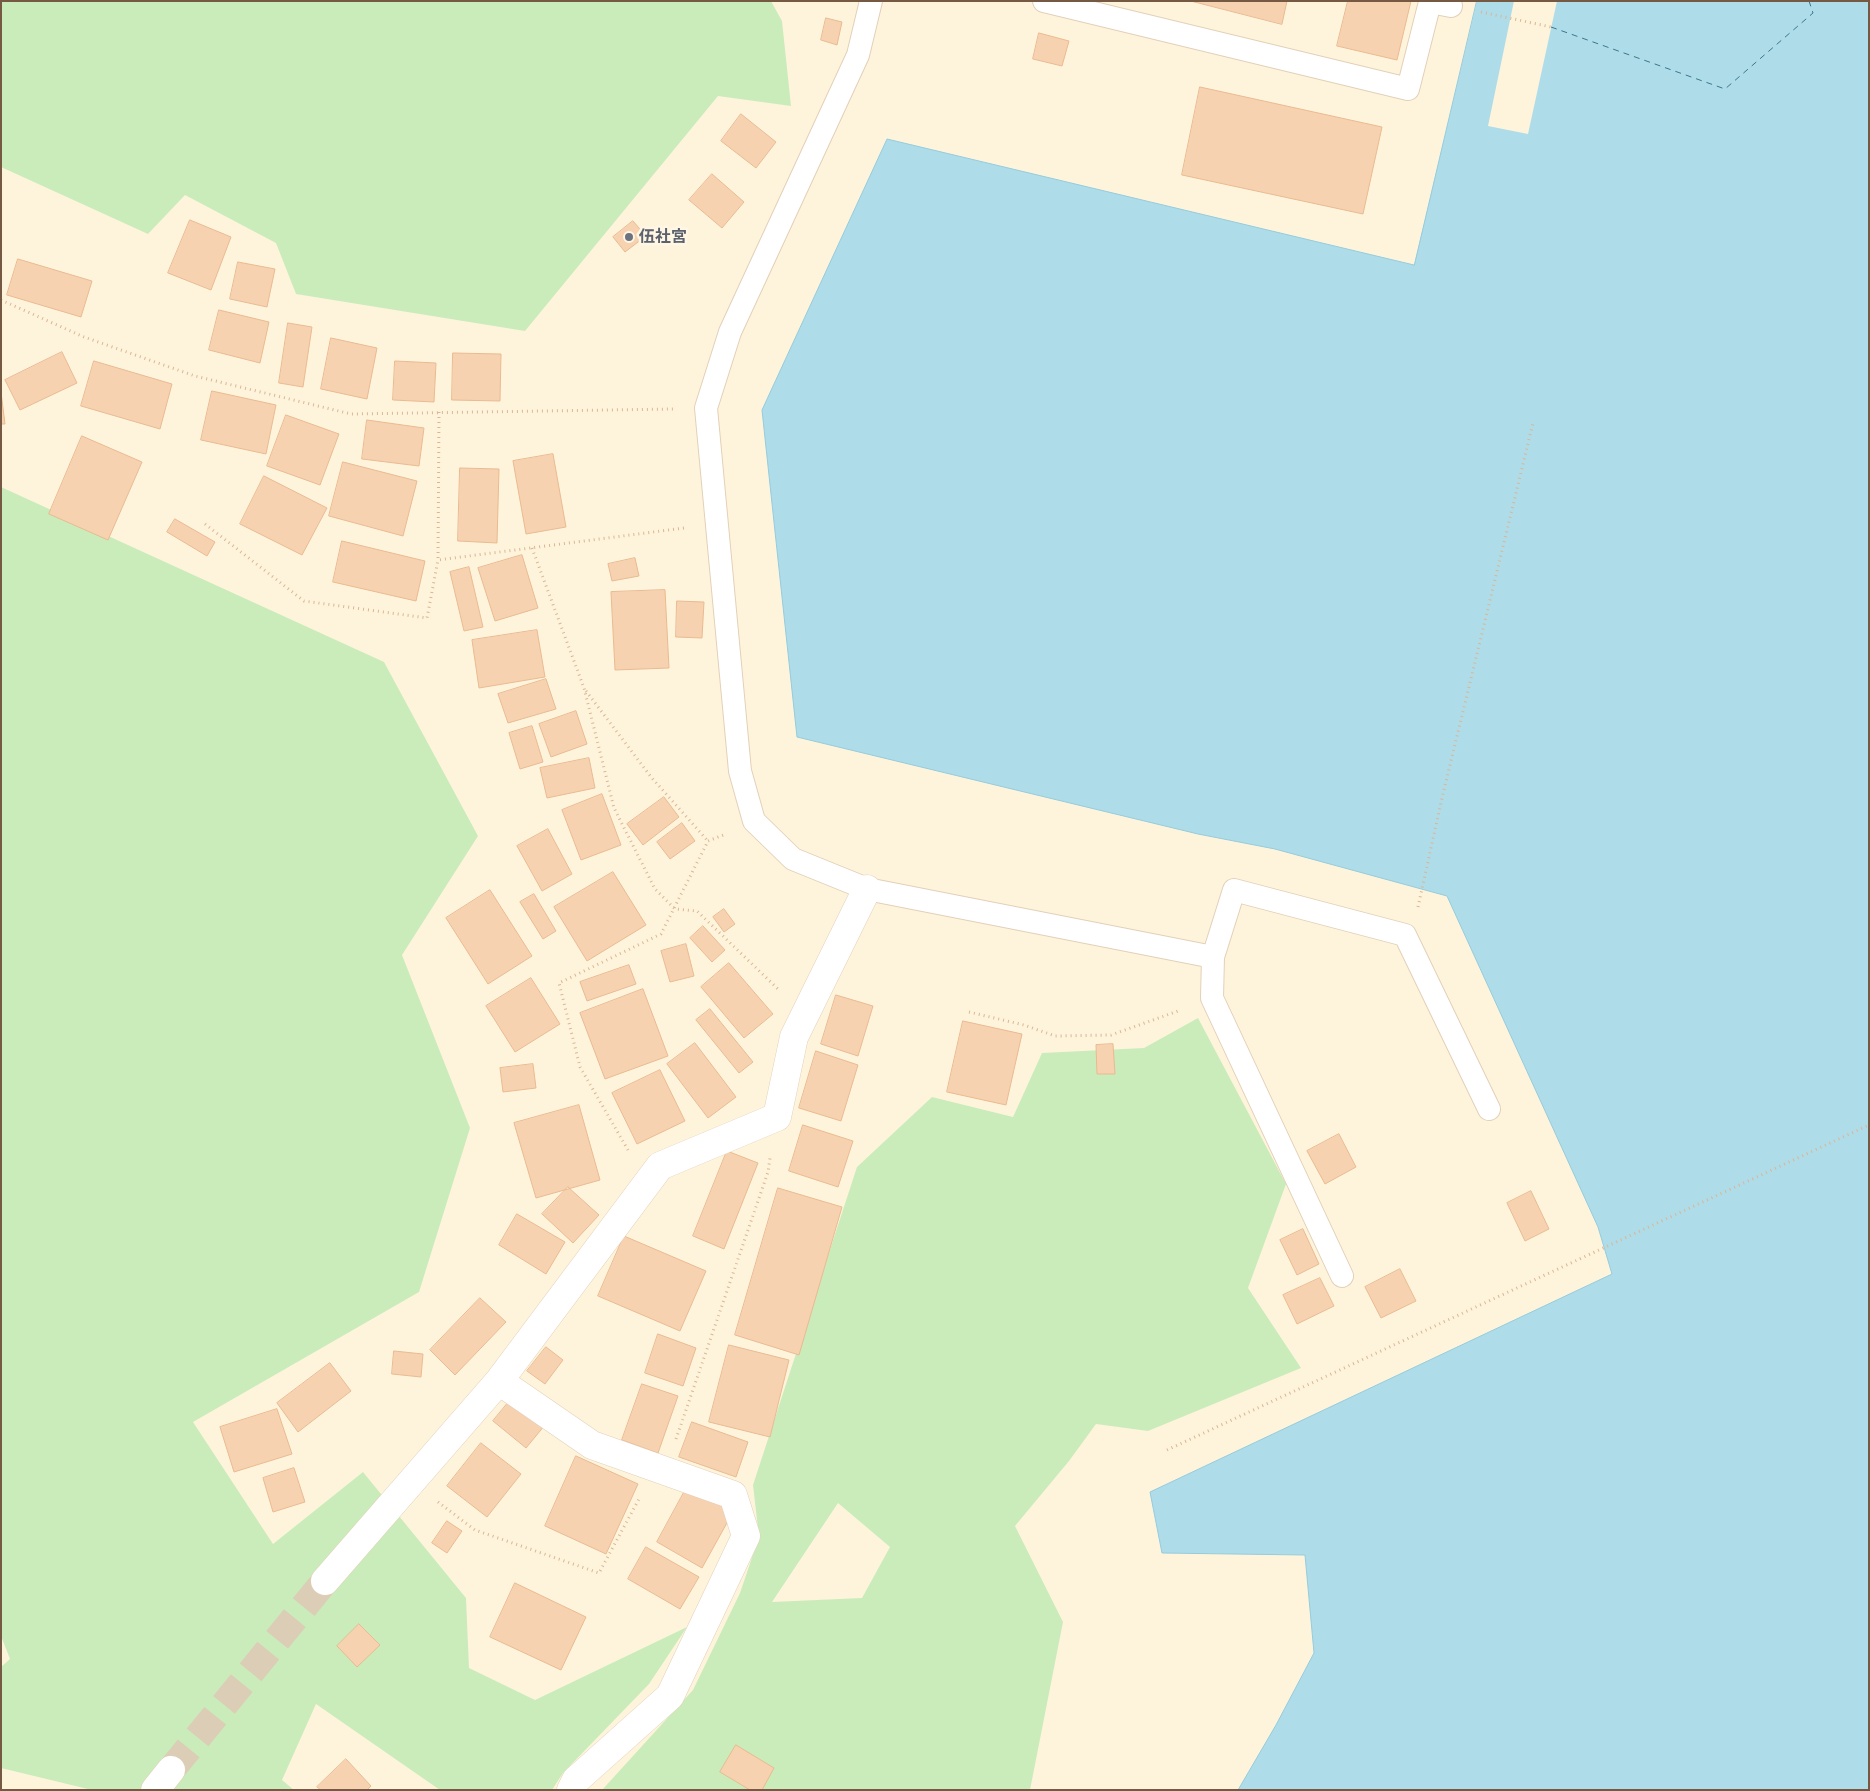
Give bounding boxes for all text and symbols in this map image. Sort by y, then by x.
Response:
place label: 伍社宮 [639,227,687,247]
marker: 伍社宮 [623,231,635,243]

